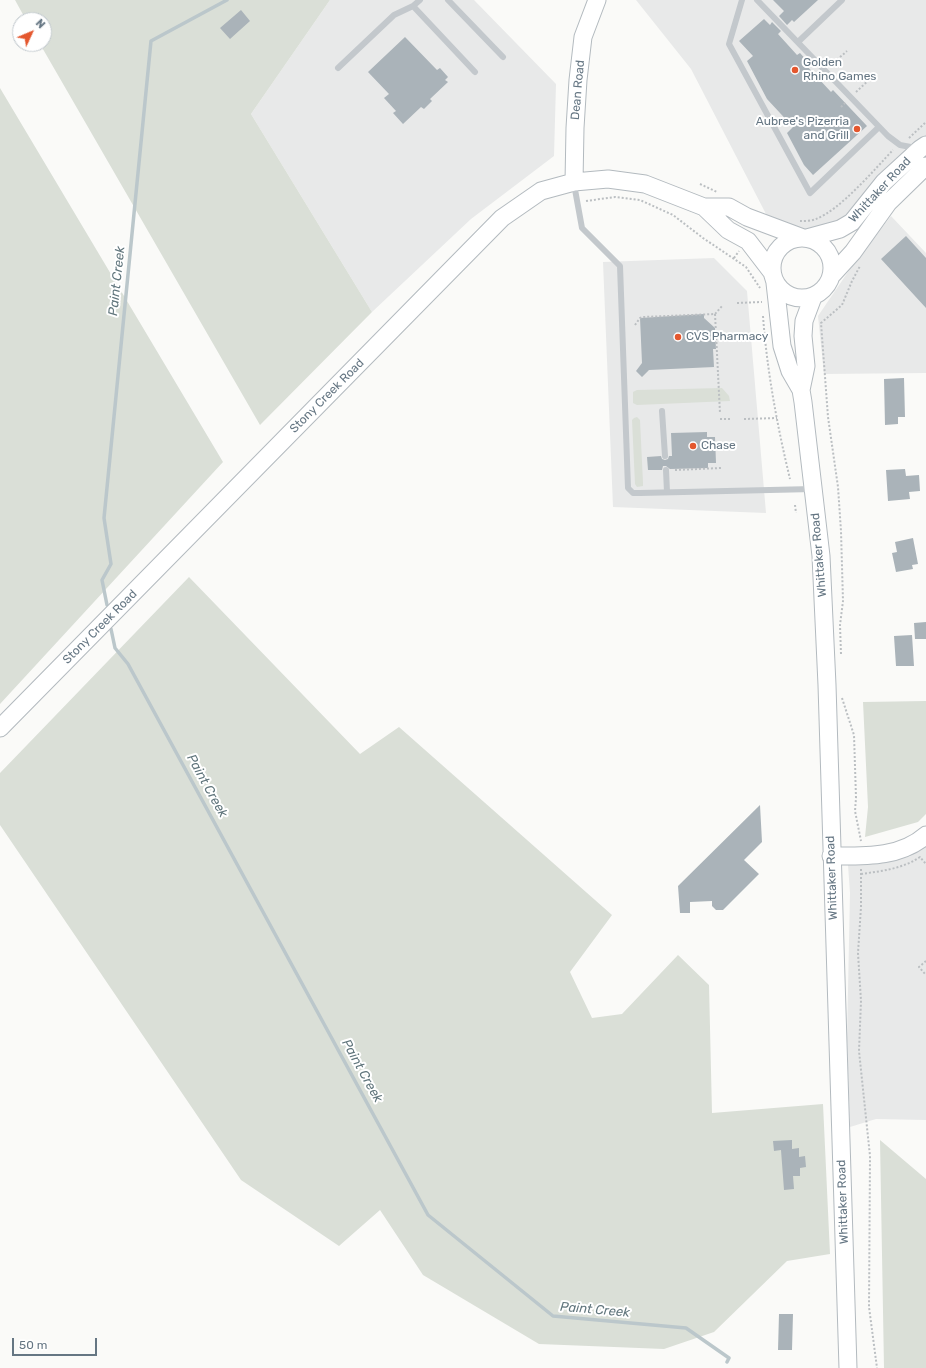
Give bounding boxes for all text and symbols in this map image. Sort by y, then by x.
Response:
north arrow [12,12,52,52]
text: N [33,17,48,31]
place label: Golden Rhino Games [803,56,876,84]
street label: Dean Road [568,59,588,121]
marker: Golden Rhino Games [790,65,800,75]
place label: Aubree's Pizerria and Grill [756,115,849,143]
marker: Aubree's Pizerria and Grill [852,124,862,134]
street label: Whittaker Road [846,154,914,226]
water label: Paint Creek [106,245,128,317]
place label: CVS Pharmacy [686,330,768,344]
marker: CVS Pharmacy [673,332,683,342]
street label: Stony Creek Road [287,356,367,436]
place label: Chase [701,439,736,453]
marker: Chase [688,441,698,451]
street label: Whittaker Road [808,512,830,598]
street label: Stony Creek Road [60,587,140,667]
water label: Paint Creek [183,752,231,820]
street label: Whittaker Road [823,836,841,920]
water label: Paint Creek [338,1037,386,1105]
street label: Whittaker Road [834,1160,852,1244]
water label: Paint Creek [560,1299,630,1321]
scale bar [14,1330,99,1356]
text: 50 m [19,1338,47,1352]

